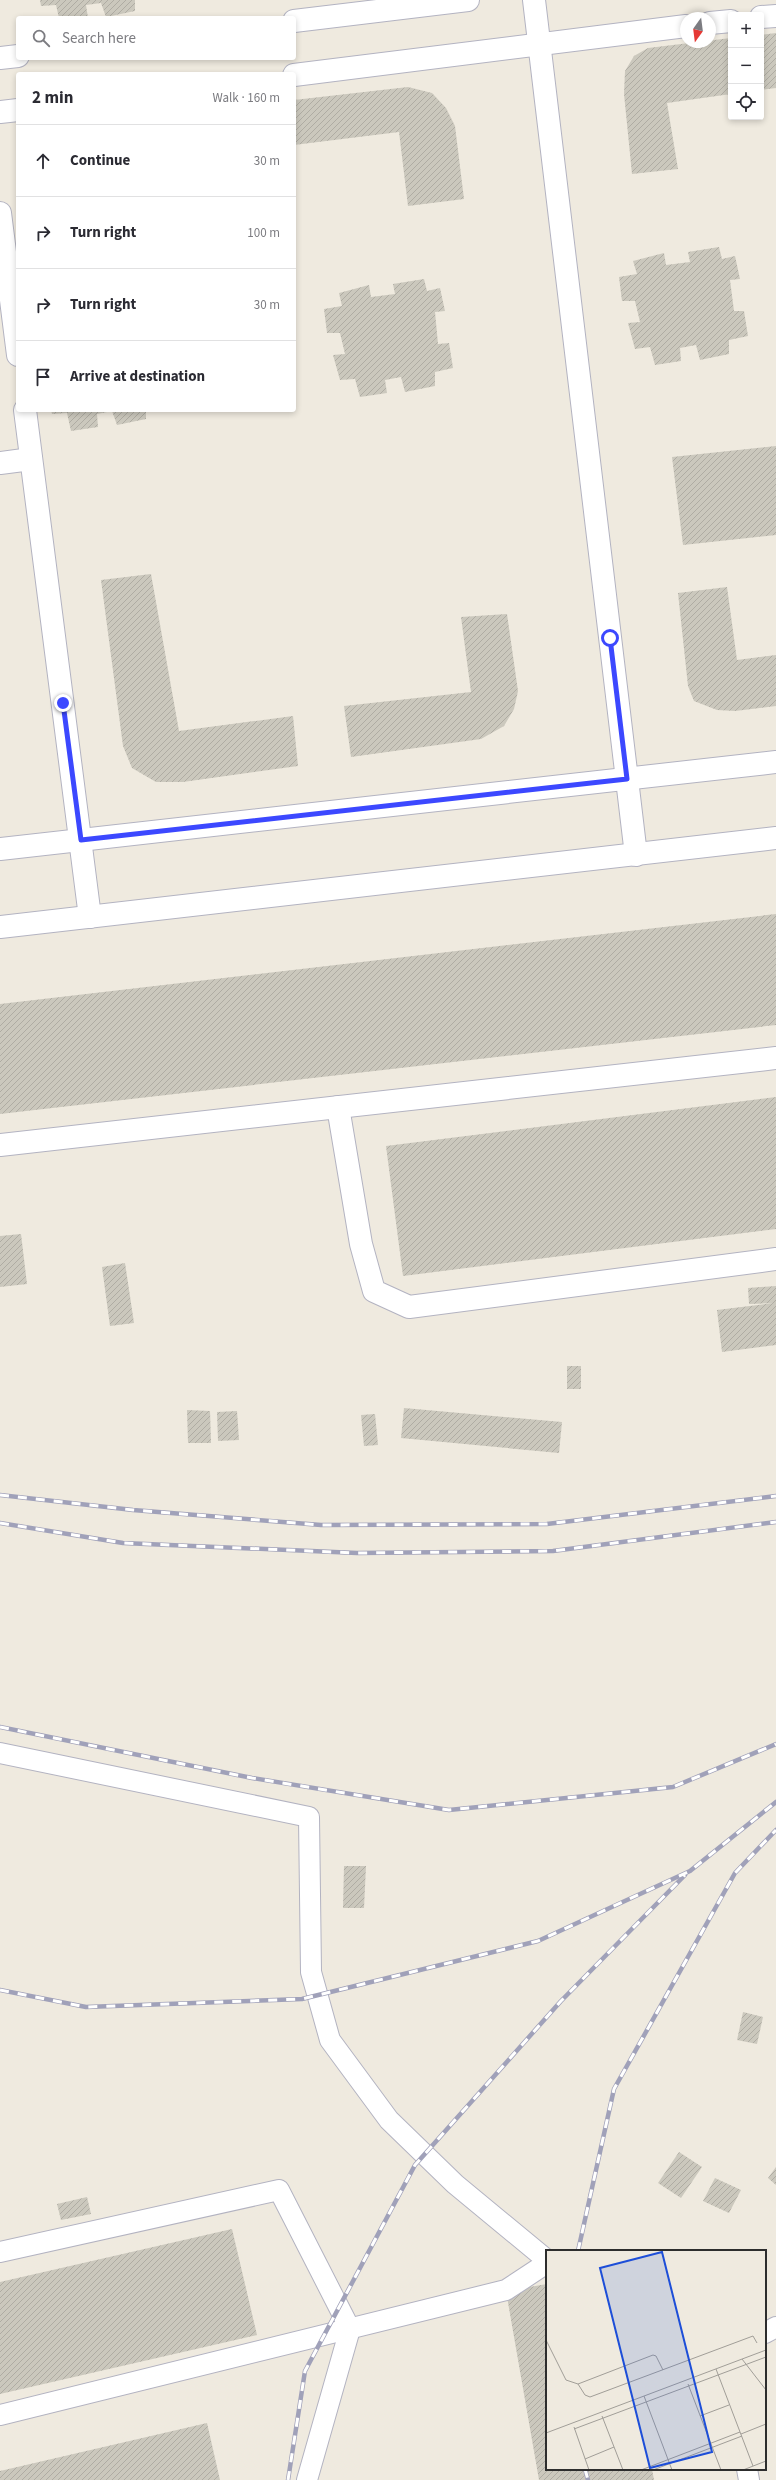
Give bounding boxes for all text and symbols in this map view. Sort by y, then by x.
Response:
north arrow [680,12,716,48]
map controls [728,12,764,120]
button: + [728,12,764,48]
search box [16,16,296,60]
icon: search [30,27,52,49]
text: Search here [62,28,136,49]
button: − [728,48,764,84]
button: locate [728,84,764,120]
text: 2 min [32,86,73,110]
text: Walk · 160 m [212,89,280,107]
icon: ahead [32,150,54,172]
text: Continue [70,150,130,171]
text: 30 m [254,152,280,170]
icon: right [32,222,54,244]
text: Turn right [70,222,136,243]
text: 100 m [247,224,280,242]
icon: right [32,294,54,316]
text: Turn right [70,294,136,315]
text: 30 m [254,296,280,314]
icon: arrive [32,366,54,388]
text: Arrive at destination [70,366,205,387]
route start [601,629,619,647]
route end [54,694,72,712]
inset map [546,2250,766,2470]

